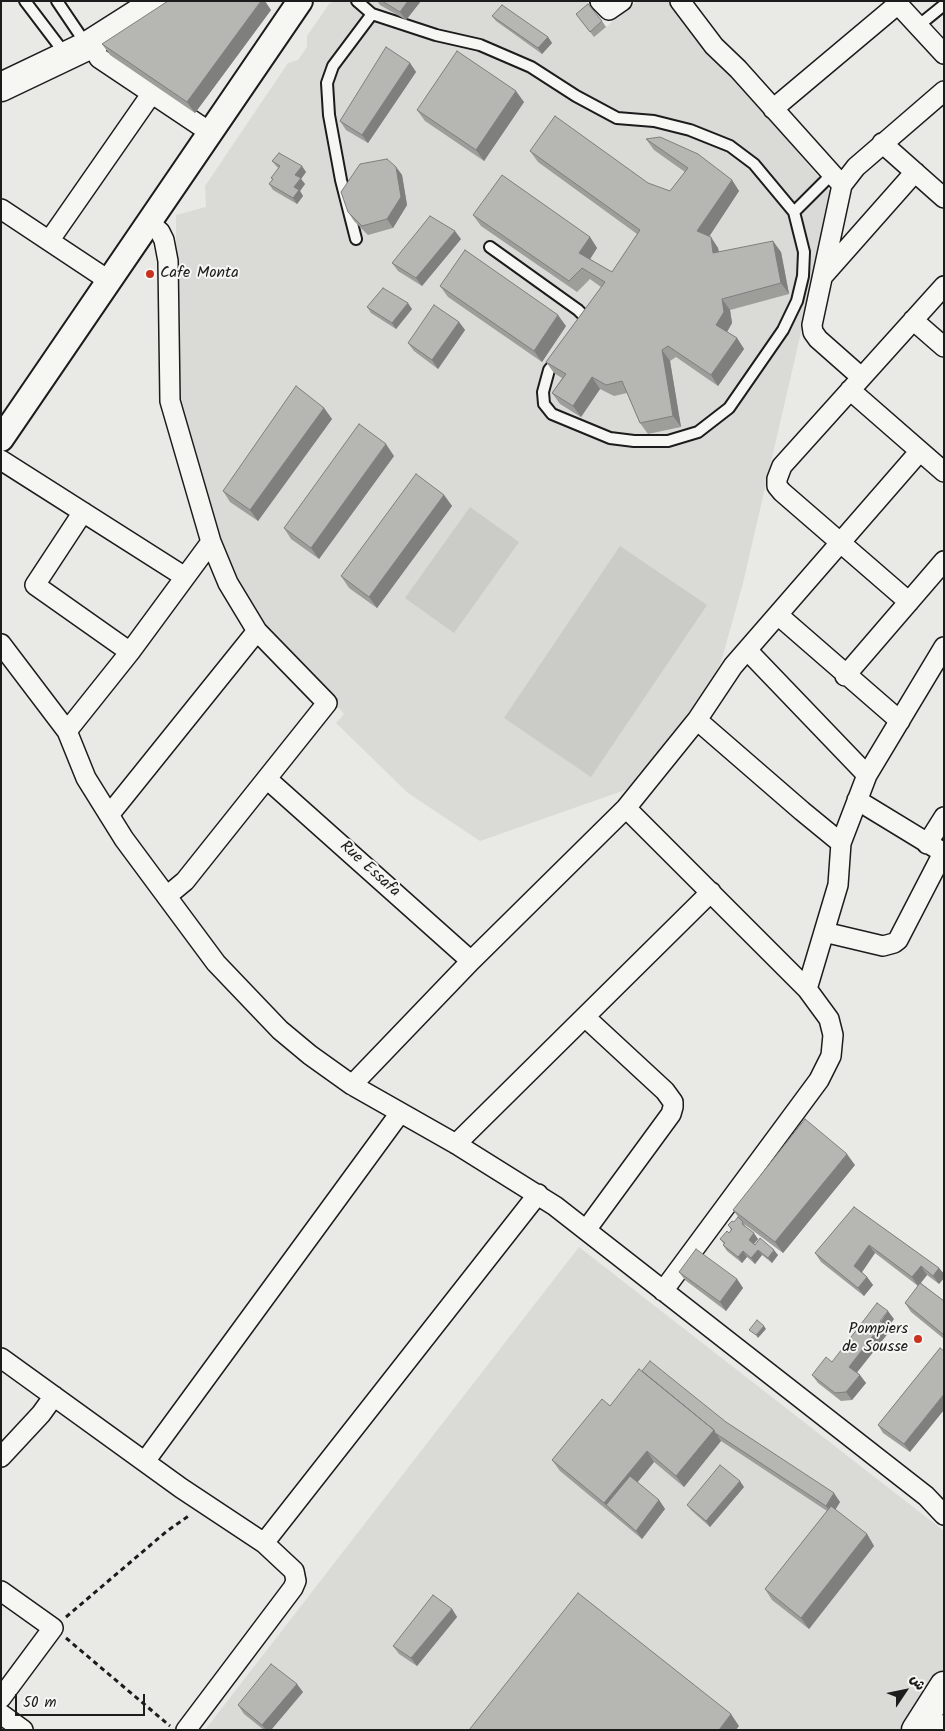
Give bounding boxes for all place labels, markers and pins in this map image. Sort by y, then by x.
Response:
place label: Cafe Monta [160,264,239,284]
marker: Cafe Monta [144,268,156,280]
place label: Pompiers de Sousse [842,1320,908,1358]
marker: Pompiers de Sousse [912,1333,924,1345]

